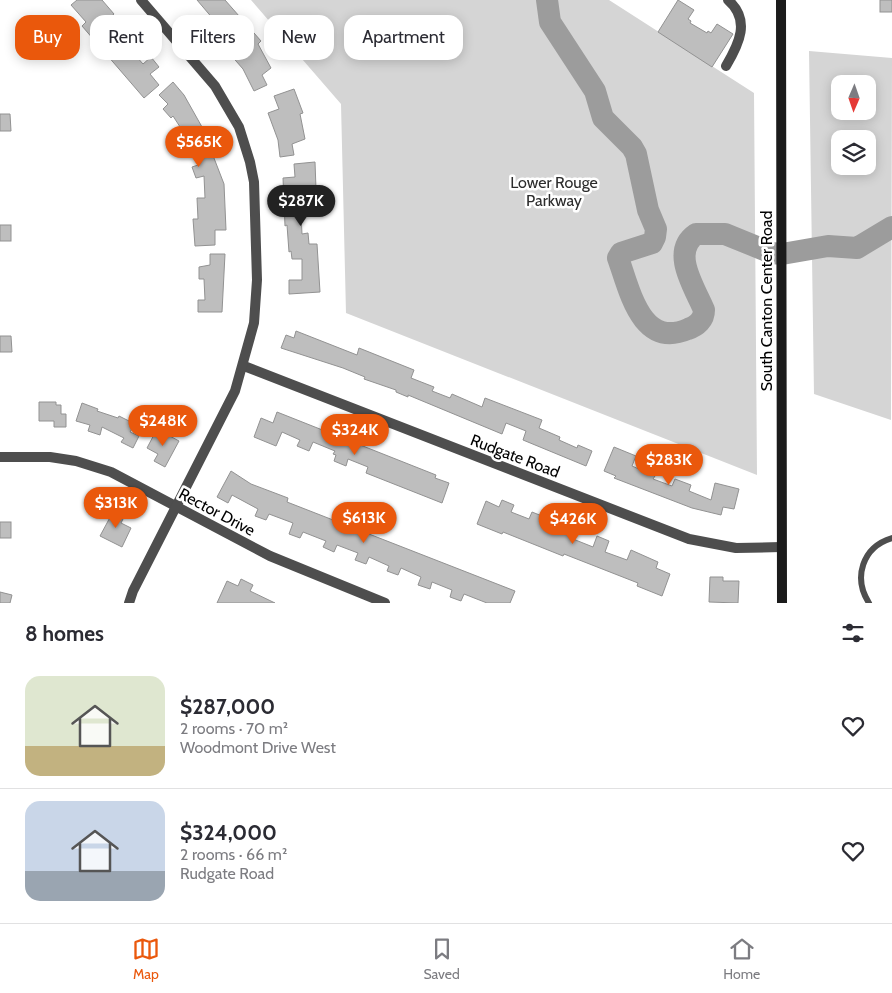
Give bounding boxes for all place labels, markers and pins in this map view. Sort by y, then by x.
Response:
pin: $565K [164,126,234,168]
pin: $287K [266,184,336,227]
pin: $248K [128,404,198,447]
pin: $324K [320,414,390,456]
pin: $283K [634,444,704,486]
pin: $313K [81,486,151,529]
pin: $613K [329,502,399,544]
pin: $426K [538,502,608,545]

